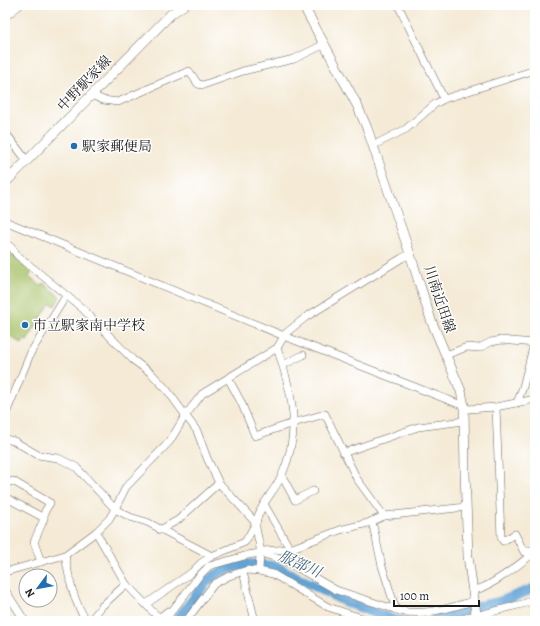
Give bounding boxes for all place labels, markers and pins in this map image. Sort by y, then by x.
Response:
place label: 駅家郵便局 [82,137,152,156]
marker: 駅家郵便局 [69,141,79,151]
place label: 市立駅家南中学校 [33,316,145,335]
marker: 市立駅家南中学校 [20,320,30,330]

